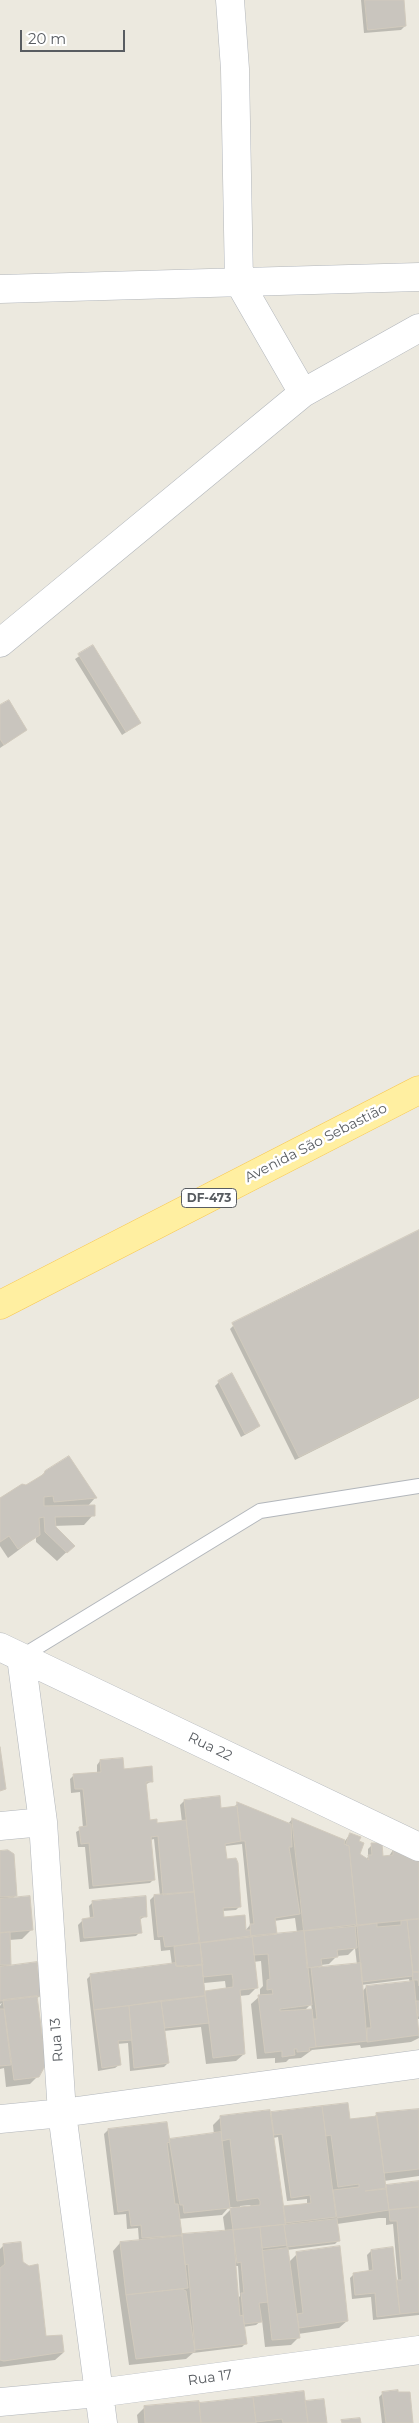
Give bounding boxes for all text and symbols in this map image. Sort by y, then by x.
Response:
scale bar [22,20,128,52]
text: 20 m [28,29,66,48]
street label: Avenida São Sebastião [242,1100,390,1186]
road number: DF-473 [182,1188,236,1208]
street label: Rua 22 [185,1729,235,1765]
street label: Rua 13 [47,2017,67,2063]
street label: Rua 17 [187,2367,233,2389]

